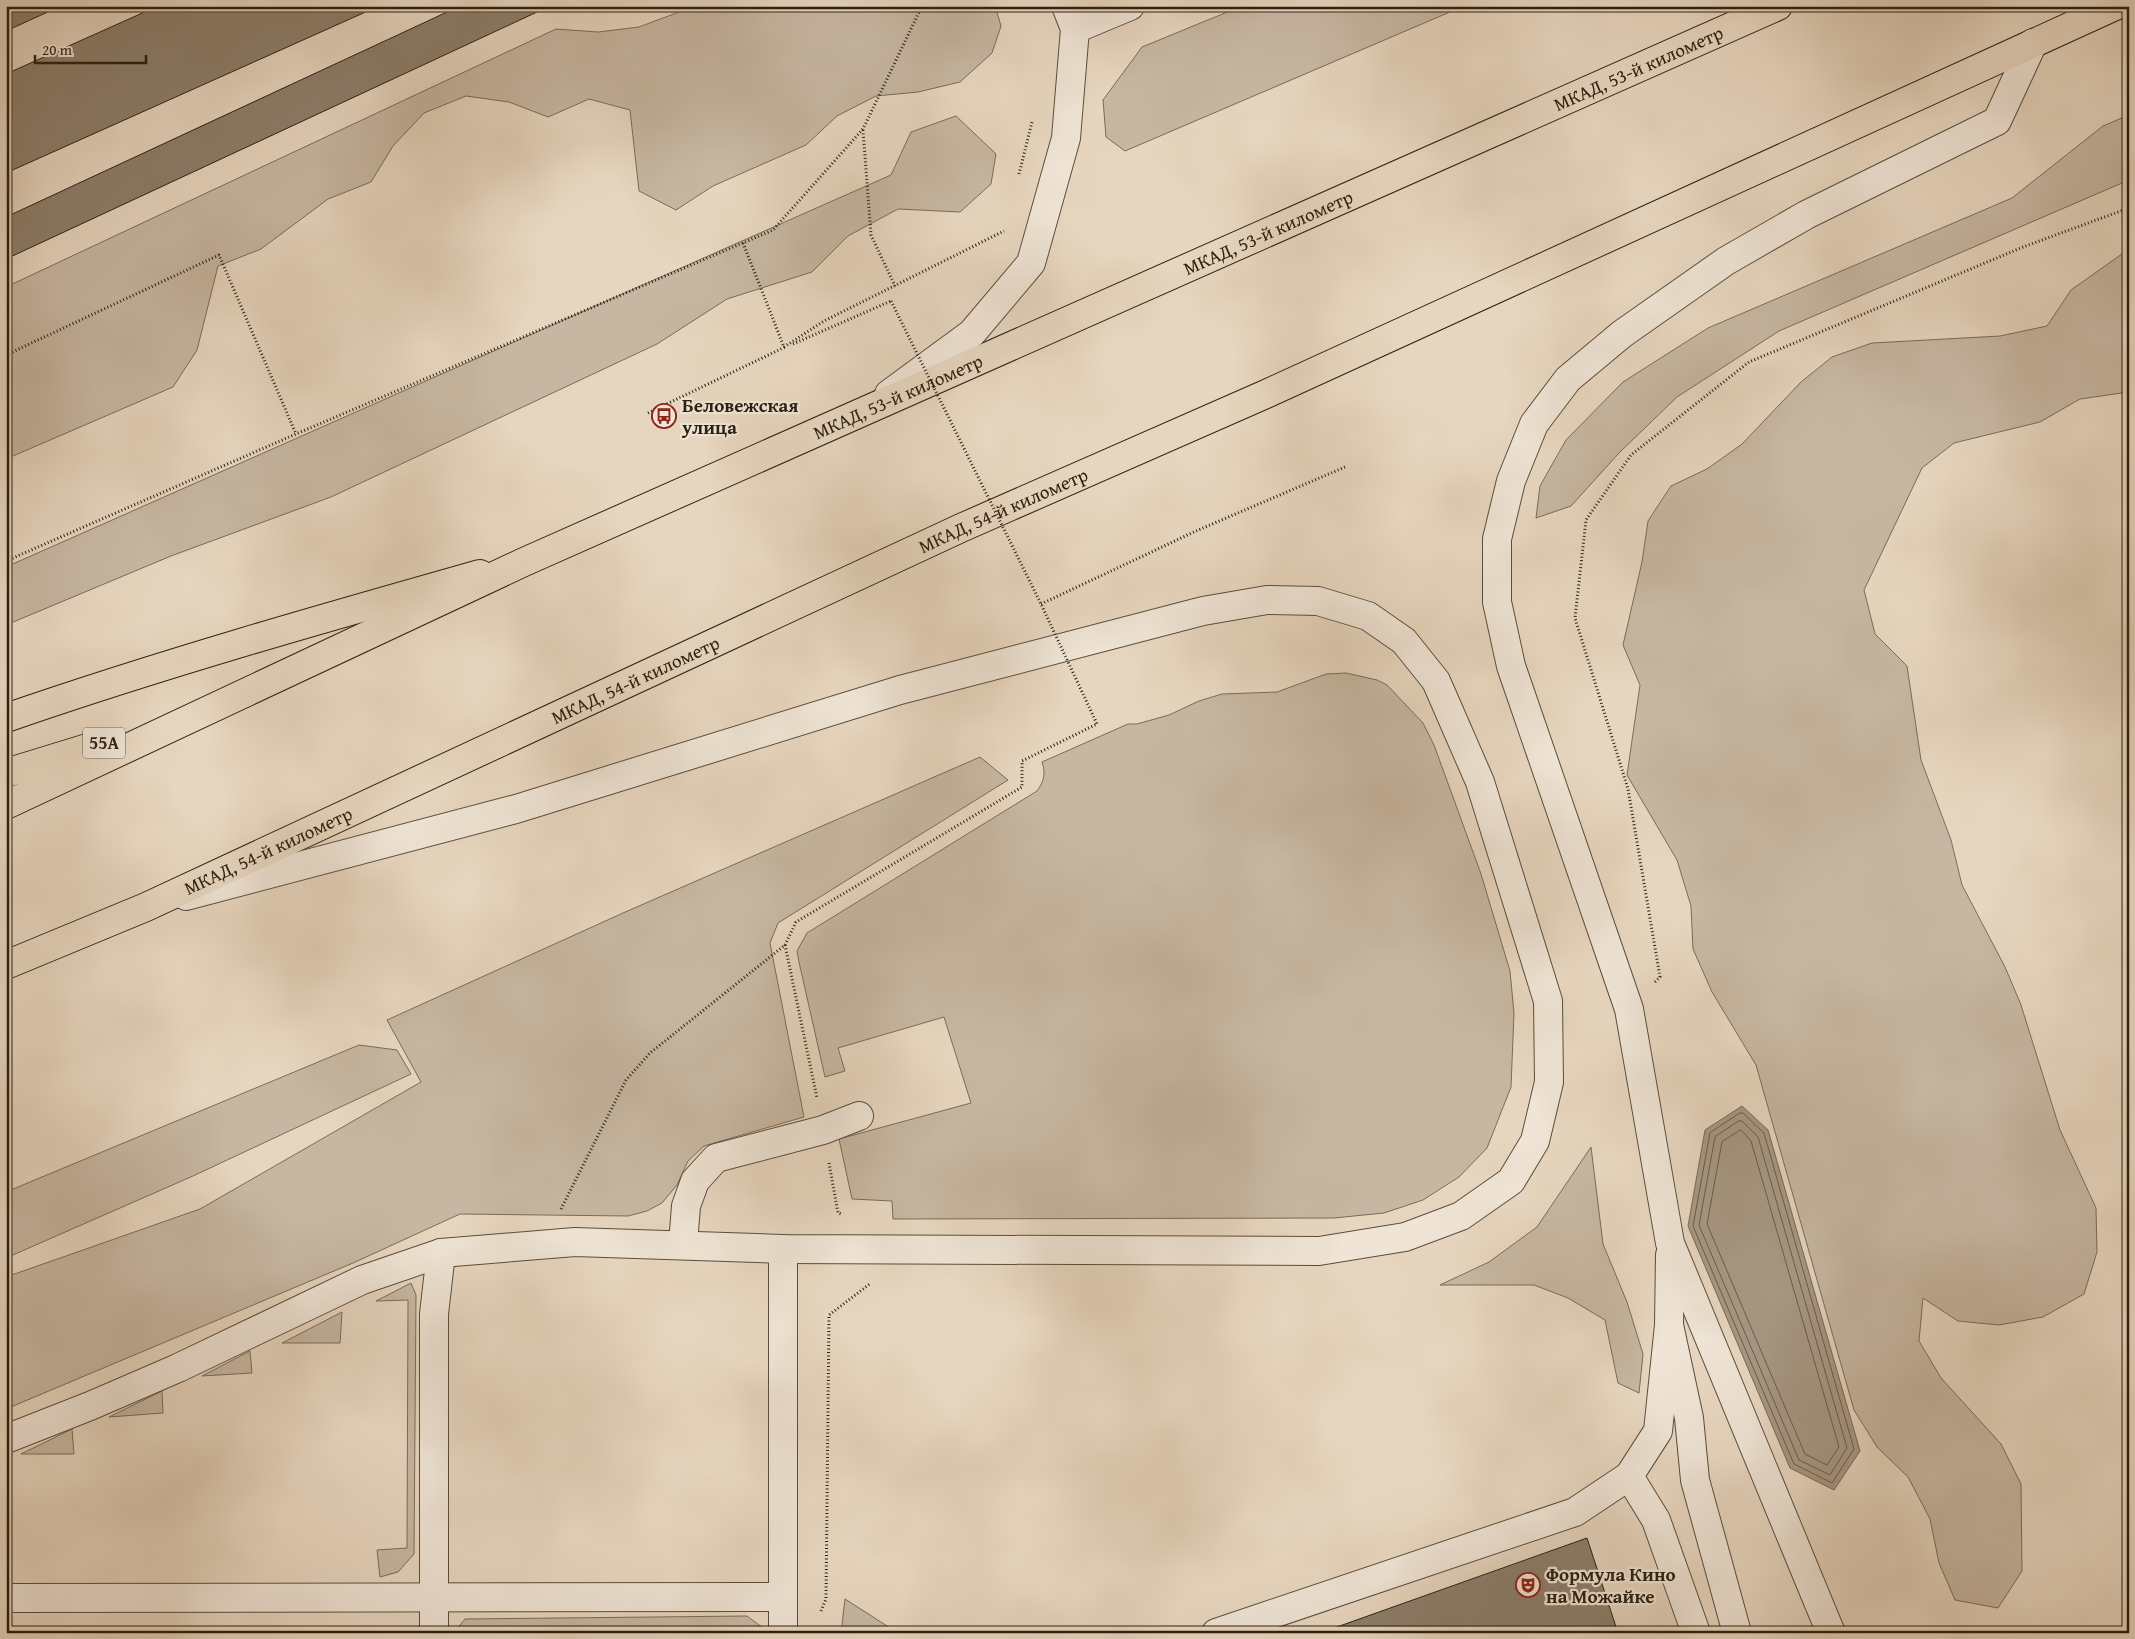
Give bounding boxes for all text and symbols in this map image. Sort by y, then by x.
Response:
street label: МКАД, 53-й километр [1549,18,1727,118]
scale bar [35,32,146,64]
text: 20 m [42,39,73,60]
street label: МКАД, 53-й километр [1179,182,1357,282]
street label: МКАД, 53-й километр [809,346,987,446]
place label: Беловежская улица [681,391,798,441]
bus stop icon: Беловежская улица [651,403,677,429]
street label: МКАД, 54-й километр [914,460,1092,560]
street label: МКАД, 54-й километр [546,628,724,731]
road number: 55А [83,728,125,758]
street label: МКАД, 54-й километр [179,799,357,902]
place label: Формула Кино на Можайке [1546,1560,1676,1610]
theatre icon: Формула Кино на Можайке [1515,1572,1541,1598]

